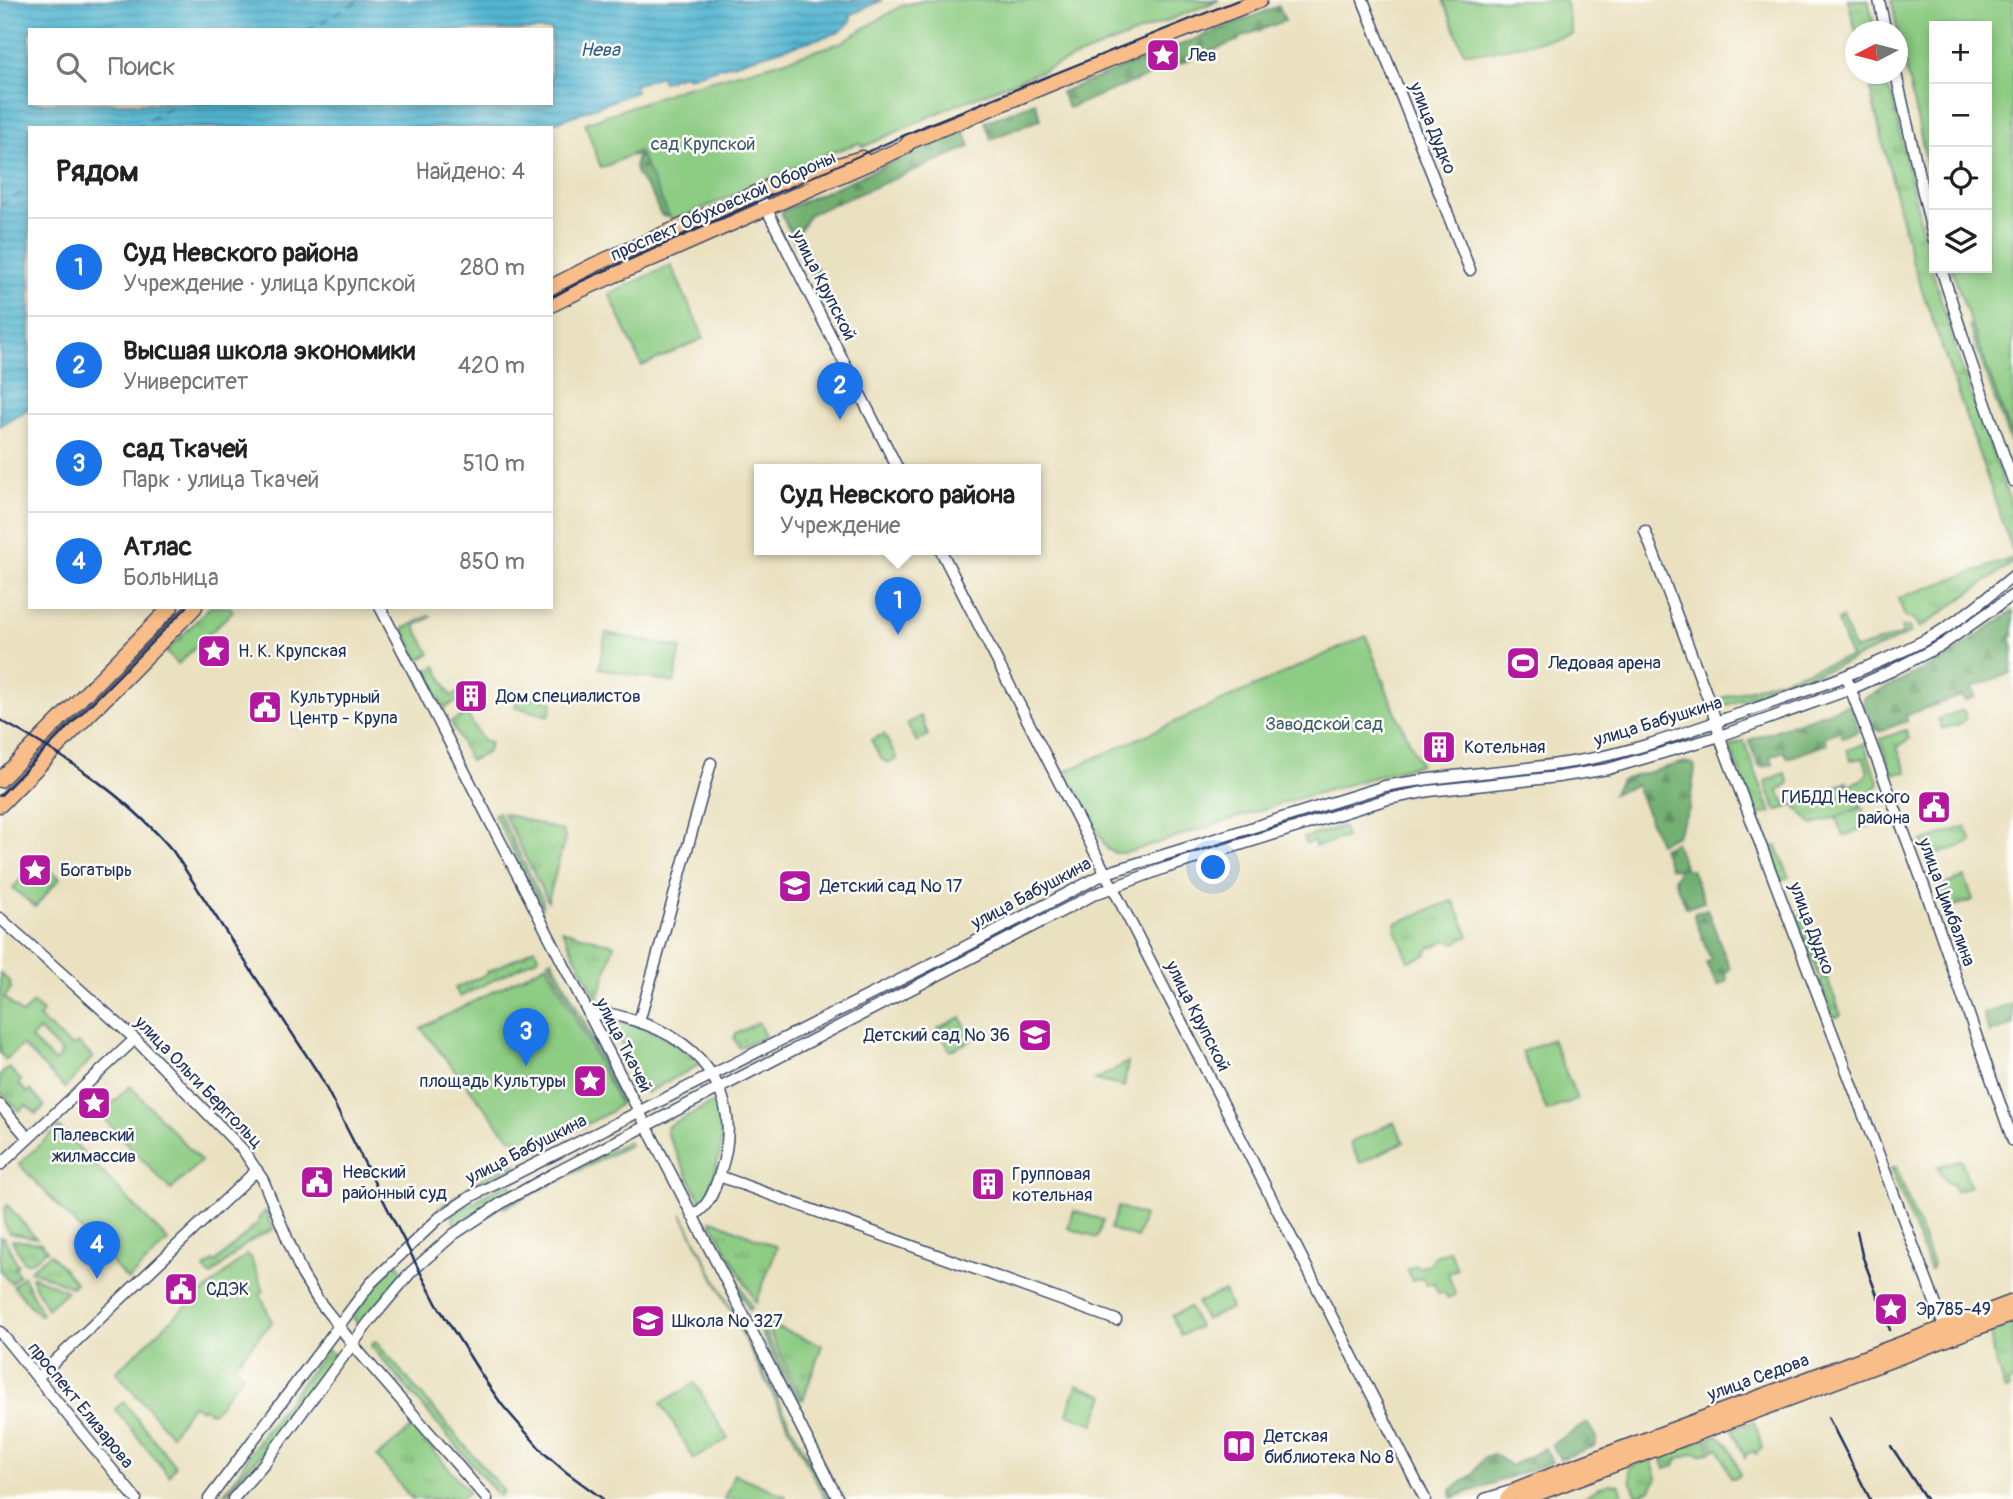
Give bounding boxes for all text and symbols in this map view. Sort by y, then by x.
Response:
north arrow [1845,21,1908,84]
map controls [1929,21,1992,273]
button: + [1929,21,1992,84]
search box [28,28,553,105]
place icon: Лев [1144,36,1182,74]
water label: Нева [580,38,621,62]
place label: Лев [1187,44,1217,67]
icon: search [52,48,90,86]
text: Поиск [108,51,176,83]
street label: улица Дудко [1403,78,1461,178]
button: − [1929,84,1992,147]
park label: сад Крупской [651,133,755,156]
street label: проспект Обуховской Обороны [607,146,840,267]
button: locate [1929,147,1992,210]
text: Рядом [56,153,139,190]
text: Найдено: 4 [415,157,525,186]
button: layers [1929,210,1992,273]
street label: улица Крупской [785,225,861,344]
text: Суд Невского района [123,237,358,269]
text: 1 [75,253,84,282]
text: 280 m [459,253,525,282]
text: Учреждение · улица Крупской [123,269,416,298]
text: Высшая школа экономики [123,335,415,367]
text: 2 [73,351,85,380]
text: 420 m [458,351,525,380]
pin: 2 [817,362,863,420]
text: Университет [123,367,248,396]
text: сад Ткачей [123,433,248,465]
text: 3 [73,449,85,478]
text: 510 m [462,449,525,478]
popup [754,464,1041,555]
text: Парк · улица Ткачей [123,465,319,494]
text: Суд Невского района [780,479,1015,511]
text: Учреждение [780,511,900,540]
text: Атлас [123,531,192,563]
text: 4 [72,547,86,576]
text: 850 m [460,547,525,576]
text: Больница [123,563,219,592]
pin: 1 [875,577,921,635]
place icon: Н. К. Крупская [195,632,233,670]
place label: Н. К. Крупская [238,640,346,663]
sports icon: Ледовая арена [1504,644,1542,682]
place label: Ледовая арена [1547,652,1661,675]
building icon: Дом специалистов [452,677,490,715]
place label: Дом специалистов [495,685,641,708]
place label: Культурный Центр - Крупа [290,686,398,730]
public building icon: Культурный Центр - Крупа [246,688,284,726]
street label: улица Бабушкина [1590,691,1725,752]
park label: Заводской сад [1265,713,1383,736]
building icon: Котельная [1420,728,1458,766]
place label: Котельная [1464,736,1545,759]
place label: ГИБДД Невского района [1781,786,1910,830]
public building icon: ГИБДД Невского района [1915,788,1953,826]
street label: улица Цимбалина [1912,834,1980,969]
your location [1196,850,1230,884]
place icon: Богатырь [16,851,54,889]
street label: улица Бабушкина [966,852,1095,935]
place label: Богатырь [60,859,132,882]
school or university icon: Детский сад № 17 [776,867,814,905]
place label: Детский сад № 17 [819,875,963,898]
street label: улица Дудко [1783,878,1840,978]
street label: улица Крупской [1159,956,1235,1075]
street label: улица Ткачей [589,993,657,1096]
pin: 3 [503,1008,549,1066]
street label: улица Ольги Берггольц [129,1011,268,1153]
school or university icon: Детский сад № 36 [1016,1016,1054,1054]
place label: Детский сад № 36 [863,1024,1010,1047]
place icon: площадь Культуры [571,1062,609,1100]
place label: площадь Культуры [419,1070,566,1093]
place icon: Палевский жилмассив [75,1084,113,1122]
street label: улица Бабушкина [461,1109,591,1190]
place label: Палевский жилмассив [52,1124,136,1168]
place label: Невский районный суд [342,1161,447,1205]
public building icon: Невский районный суд [298,1163,336,1201]
place label: Групповая котельная [1012,1163,1092,1207]
building icon: Групповая котельная [969,1165,1007,1203]
pin: 4 [74,1221,120,1279]
public building icon: СДЭК [162,1270,200,1308]
place label: СДЭК [206,1278,249,1301]
place icon: Эр785-49 [1872,1290,1910,1328]
place label: Эр785-49 [1916,1298,1991,1321]
school or university icon: Школа № 327 [629,1302,667,1340]
place label: Школа № 327 [672,1310,783,1333]
street label: проспект Елизарова [23,1337,139,1473]
street label: улица Седова [1703,1348,1812,1407]
place label: Детская библиотека № 8 [1263,1425,1394,1469]
library icon: Детская библиотека № 8 [1220,1427,1258,1465]

